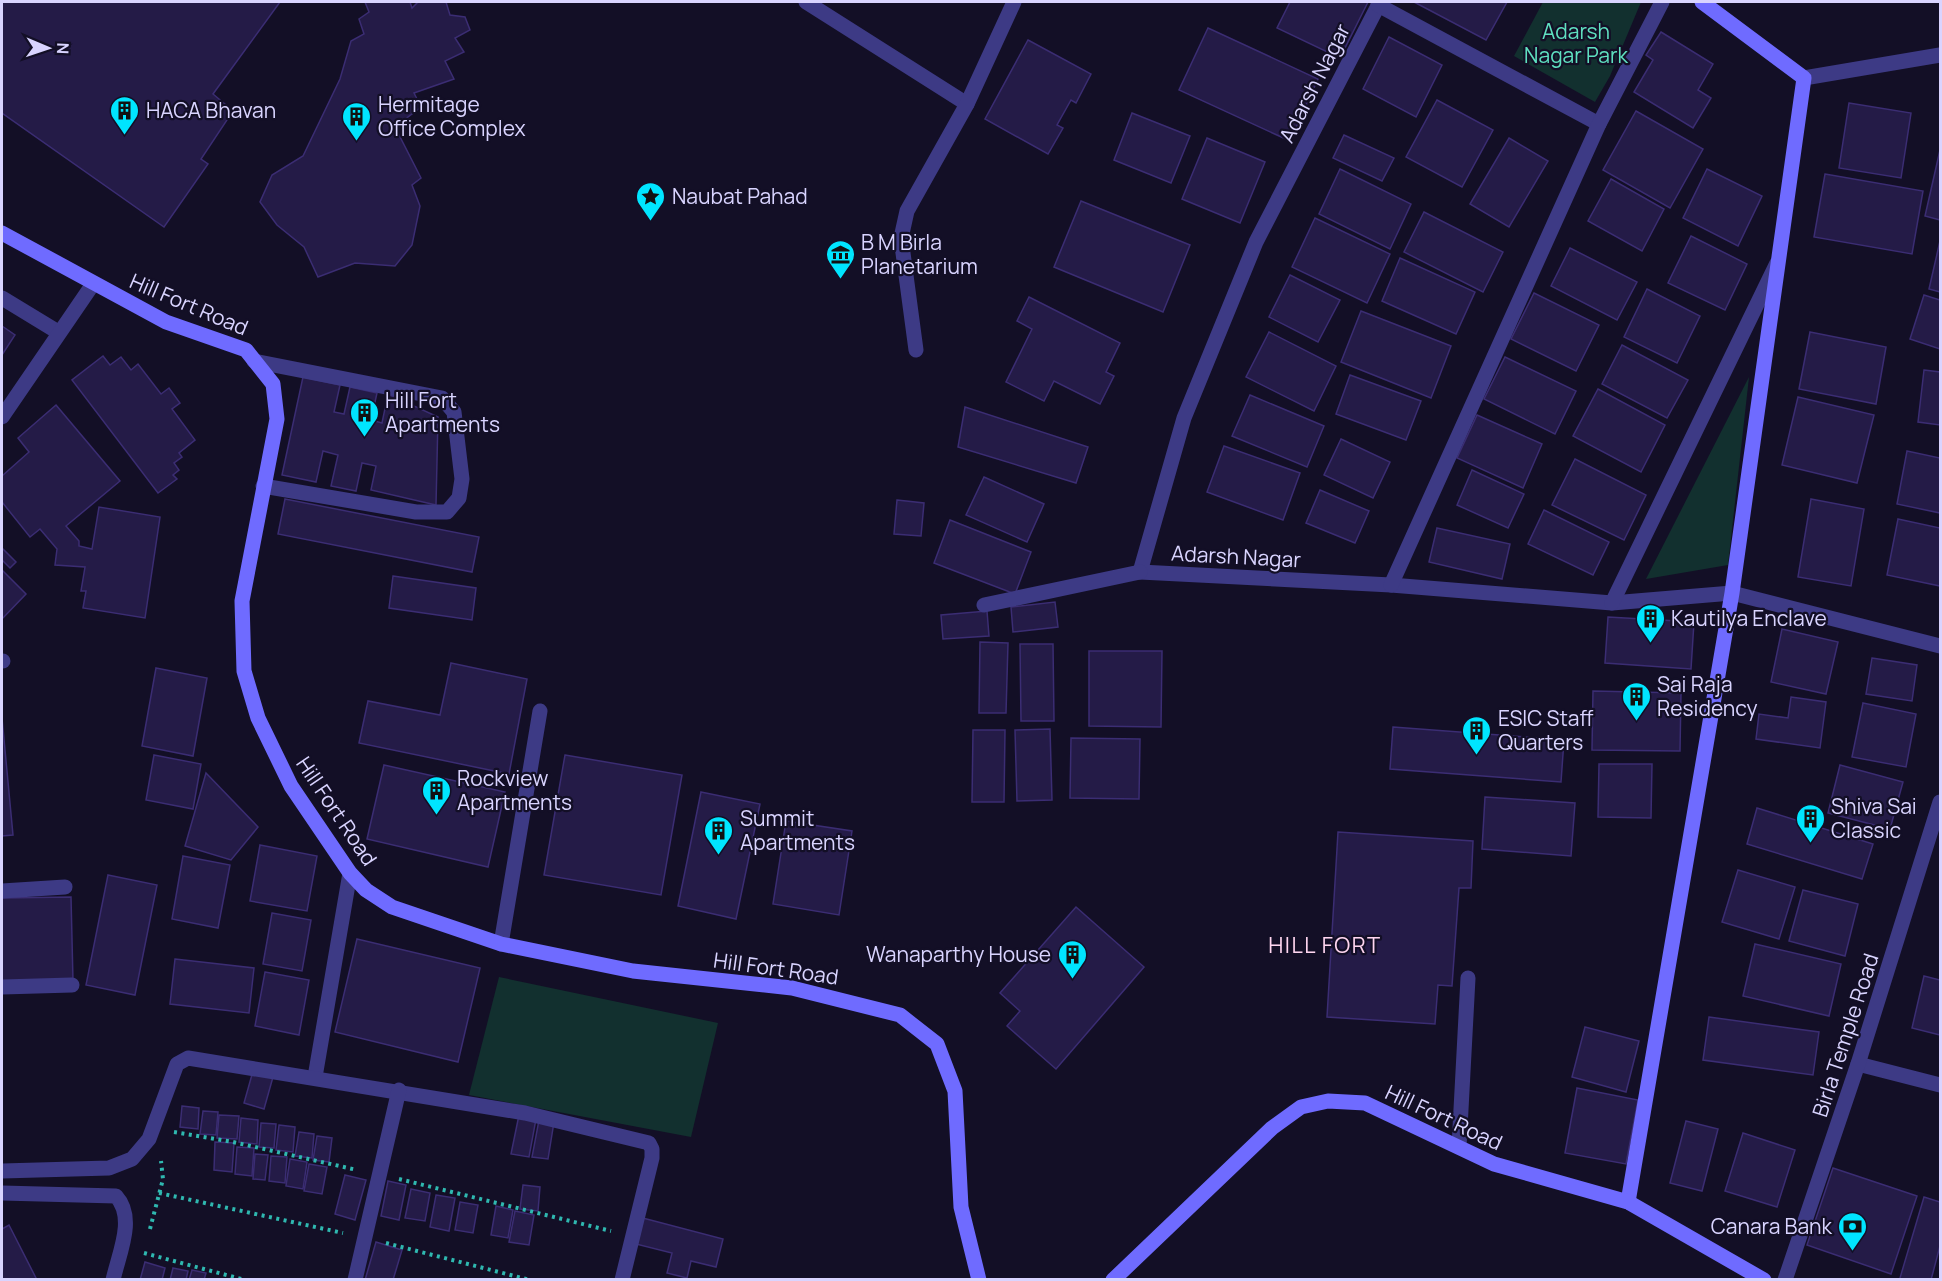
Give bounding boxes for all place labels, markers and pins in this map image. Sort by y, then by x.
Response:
place label: Hermitage Office Complex [378,90,526,142]
building icon: HACA Bhavan [109,94,141,136]
place label: HACA Bhavan [146,96,276,124]
building icon: Hermitage Office Complex [341,100,373,142]
place icon: Naubat Pahad [635,180,667,222]
place label: Naubat Pahad [672,182,808,210]
place label: B M Birla Planetarium [861,228,978,280]
museum icon: B M Birla Planetarium [824,238,856,280]
place label: Hill Fort Apartments [385,386,500,438]
building icon: Hill Fort Apartments [348,396,380,438]
building icon: Kautilya Enclave [1634,602,1666,644]
place label: Kautilya Enclave [1671,604,1827,632]
place label: Sai Raja Residency [1657,670,1758,722]
building icon: Sai Raja Residency [1620,680,1652,722]
place label: ESIC Staff Quarters [1498,704,1594,756]
building icon: ESIC Staff Quarters [1461,714,1493,756]
place label: Rockview Apartments [457,764,572,816]
building icon: Rockview Apartments [420,774,452,816]
place label: Shiva Sai Classic [1831,792,1917,844]
building icon: Shiva Sai Classic [1794,802,1826,844]
place label: Summit Apartments [740,804,855,856]
building icon: Summit Apartments [703,814,735,856]
building icon: Wanaparthy House [1056,938,1088,980]
place label: Wanaparthy House [866,940,1051,968]
bank icon: Canara Bank [1837,1210,1869,1252]
place label: Canara Bank [1711,1212,1833,1240]

